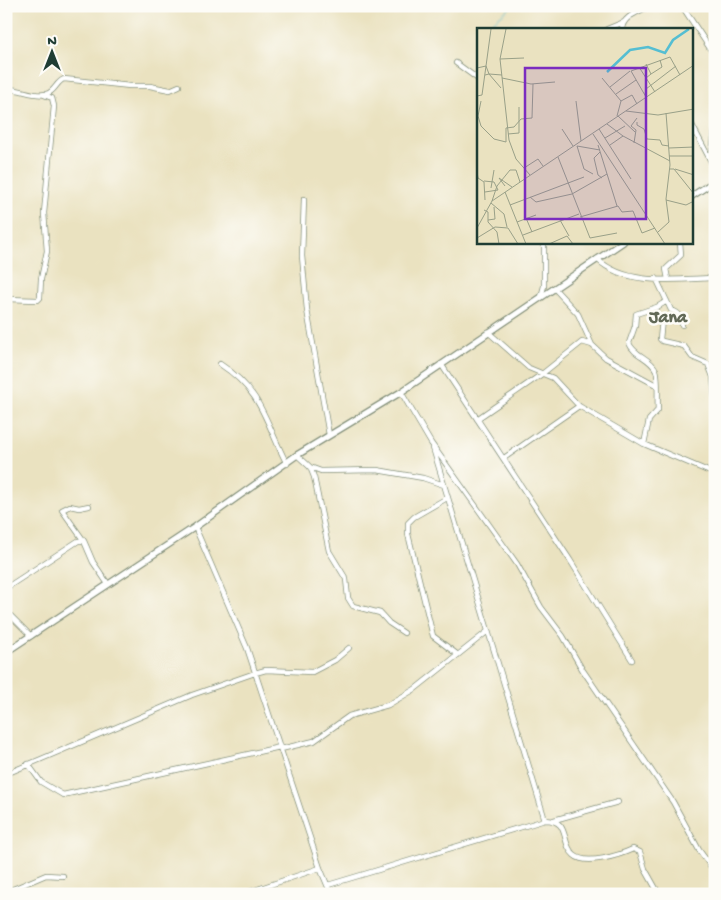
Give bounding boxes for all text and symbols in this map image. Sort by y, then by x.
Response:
north arrow [28,28,78,78]
inset map [477,28,694,244]
text: N [47,33,57,50]
district label: Jana [648,308,688,329]

